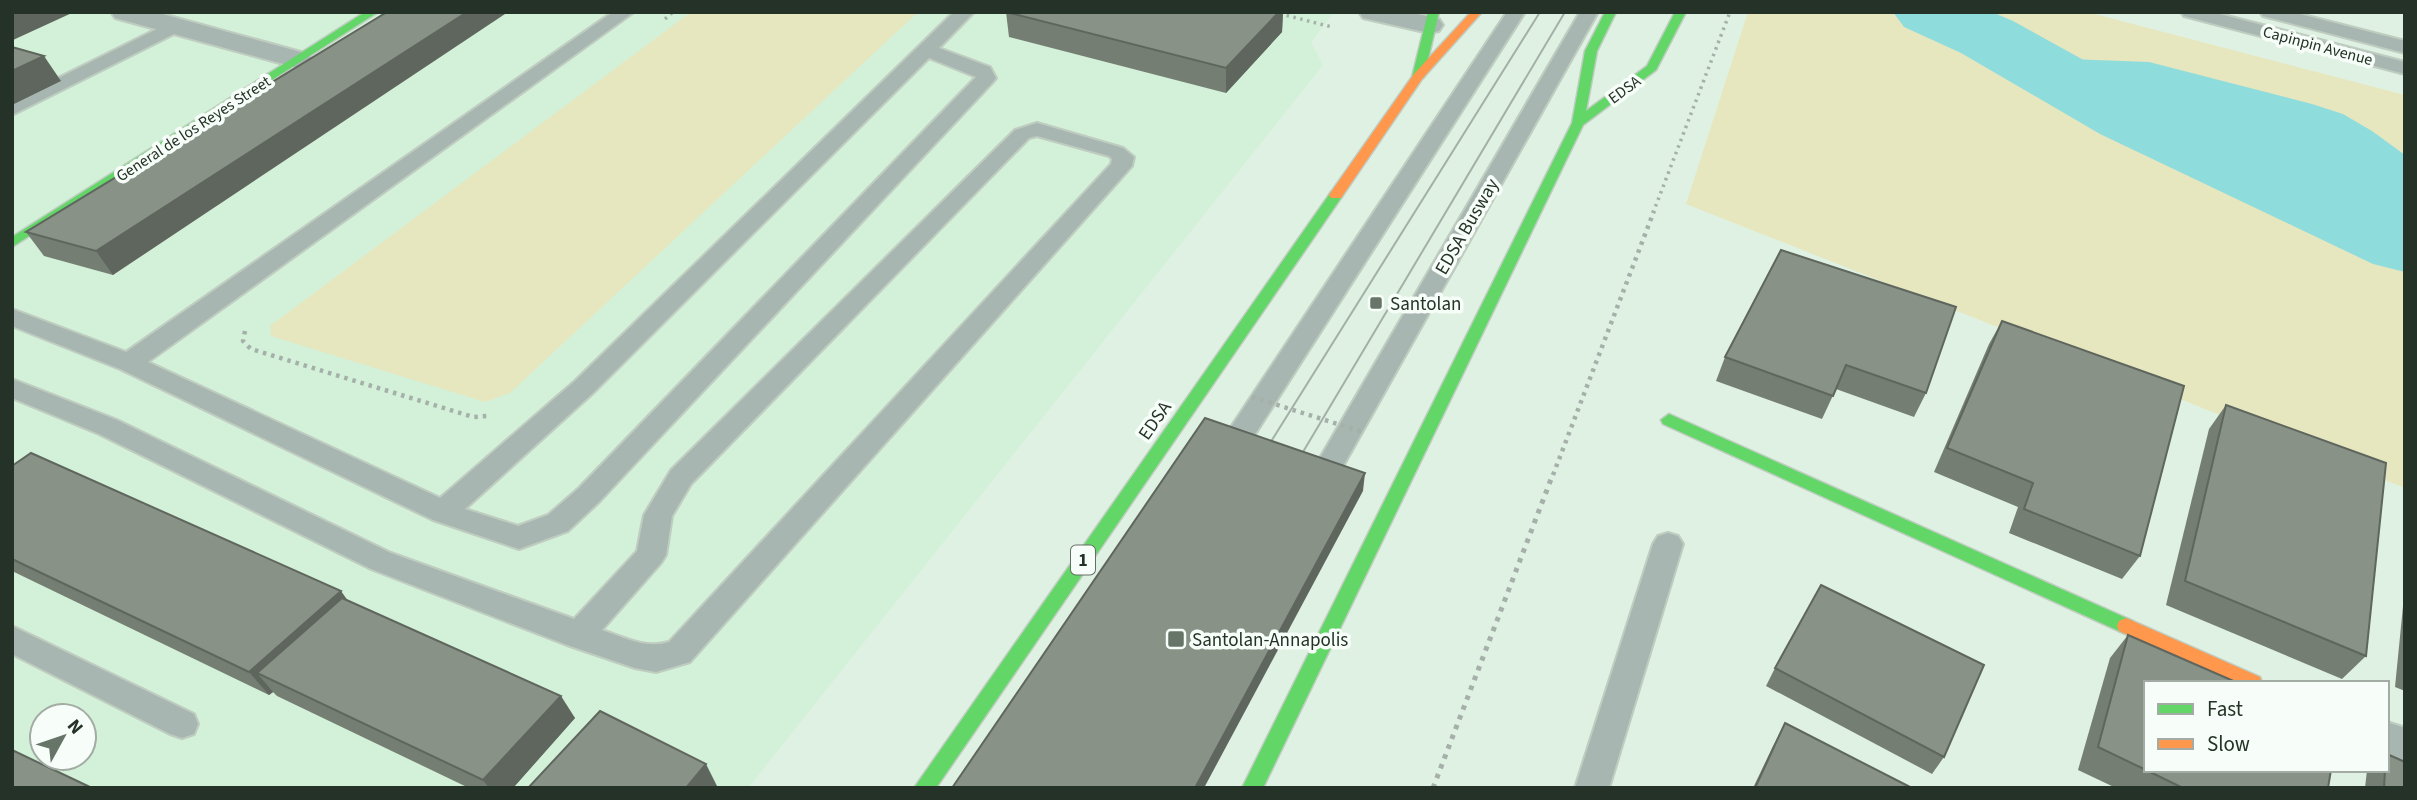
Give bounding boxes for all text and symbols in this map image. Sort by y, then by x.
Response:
street label: Capinpin Avenue [2260,21,2375,71]
street label: General de los Reyes Street [112,70,275,187]
street label: EDSA [1604,70,1646,109]
street label: EDSA Busway [1429,173,1506,280]
place label: Santolan [1390,291,1461,318]
marker: Santolan [1368,295,1384,311]
street label: EDSA [1132,395,1179,446]
road number: 1 [1071,546,1095,574]
place label: Santolan-Annapolis [1192,627,1348,654]
marker: Santolan-Annapolis [1166,629,1186,649]
legend [2144,681,2389,772]
text: Fast [2207,694,2243,724]
north arrow [28,702,98,772]
text: N [60,714,89,741]
text: Slow [2207,729,2250,759]

